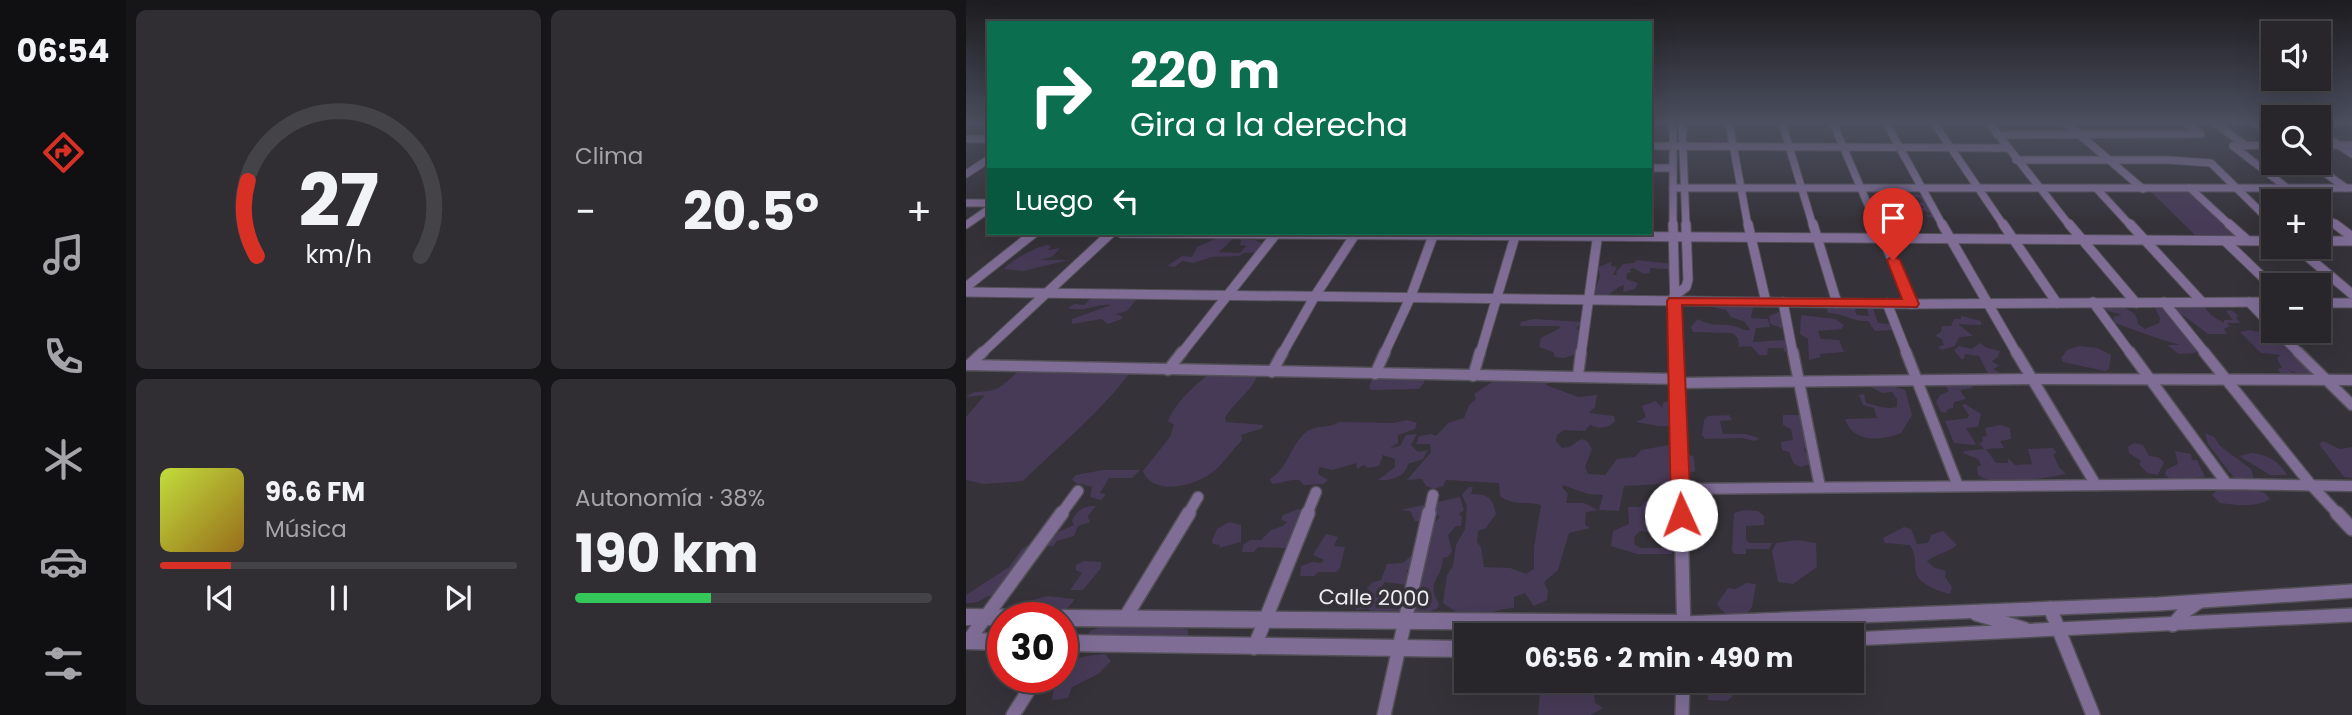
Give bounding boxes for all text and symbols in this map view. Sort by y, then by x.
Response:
map controls [2261,21,2331,343]
button: sound [2261,21,2331,91]
text: 06:54 [17,28,109,73]
text: 220 m [1130,37,1280,105]
icon: right [1015,49,1106,140]
text: Gira a la derecha [1130,102,1408,147]
button: search [2261,105,2331,175]
icon: directions [39,128,88,177]
text: Clima [575,140,643,172]
text: 27 [298,150,379,251]
text: 20.5° [683,175,819,248]
icon: left [1107,182,1145,220]
text: Luego [1015,183,1093,219]
text: − [575,185,596,238]
text: + [906,185,932,238]
pin [1863,188,1923,260]
button: + [2261,189,2331,259]
icon: arrive [1874,199,1912,237]
icon: music [39,230,88,279]
text: km/h [305,236,372,271]
button: − [2261,273,2331,343]
icon: phone [39,332,88,381]
icon: climate [39,435,88,484]
text: 96.6 FM [265,474,365,510]
position arrow [1644,478,1718,552]
text: Autonomía · 38% [575,482,765,514]
text: Música [265,513,347,545]
text: 190 km [575,517,759,590]
icon: car [39,537,88,586]
icon: previous [201,579,239,617]
icon: pause [320,579,358,617]
icon: next [439,579,477,617]
street label: Calle 2000 [1318,582,1430,613]
speed limit sign: 30 [987,602,1078,693]
icon: filters [39,639,88,688]
text: 06:56 · 2 min · 490 m [1525,640,1793,676]

